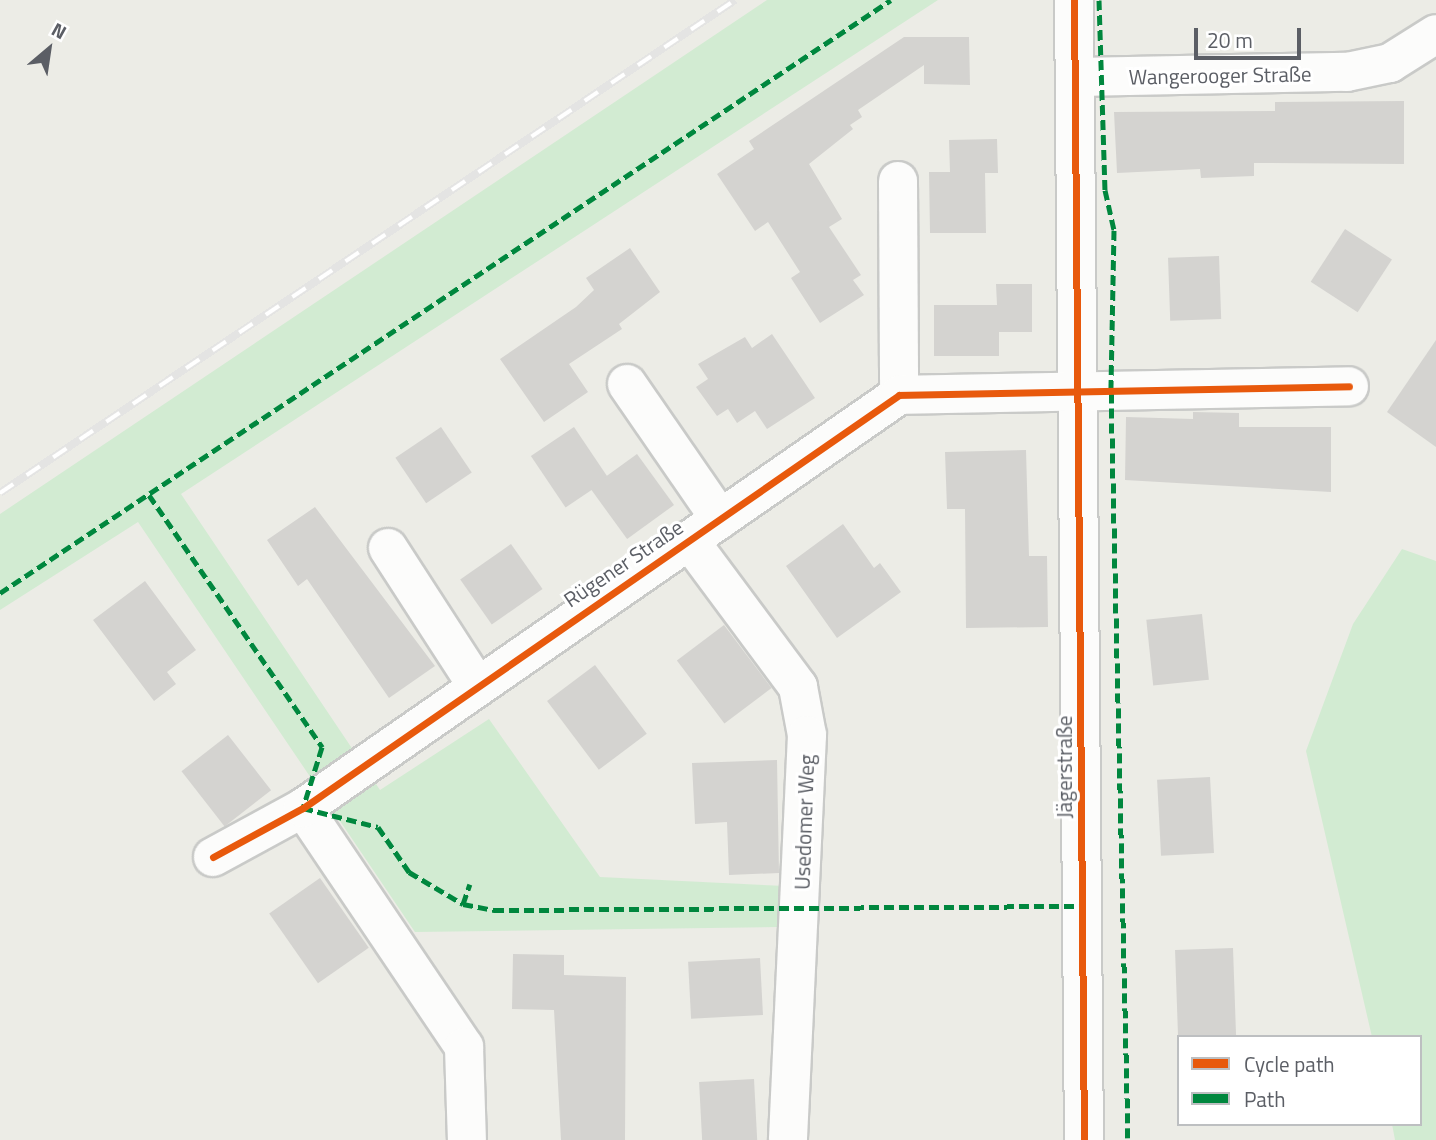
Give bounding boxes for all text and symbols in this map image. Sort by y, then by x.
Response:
north arrow [14,14,84,84]
text: N [47,14,72,46]
scale bar [1198,14,1305,58]
text: 20 m [1207,24,1253,56]
street label: Wangerooger Straße [1128,61,1312,89]
street label: Rügener Straße [559,514,687,612]
street label: Jägerstraße [1051,716,1077,818]
street label: Usedomer Weg [789,754,819,890]
legend [1177,1035,1422,1126]
text: Cycle path [1244,1048,1335,1080]
text: Path [1244,1083,1286,1115]

